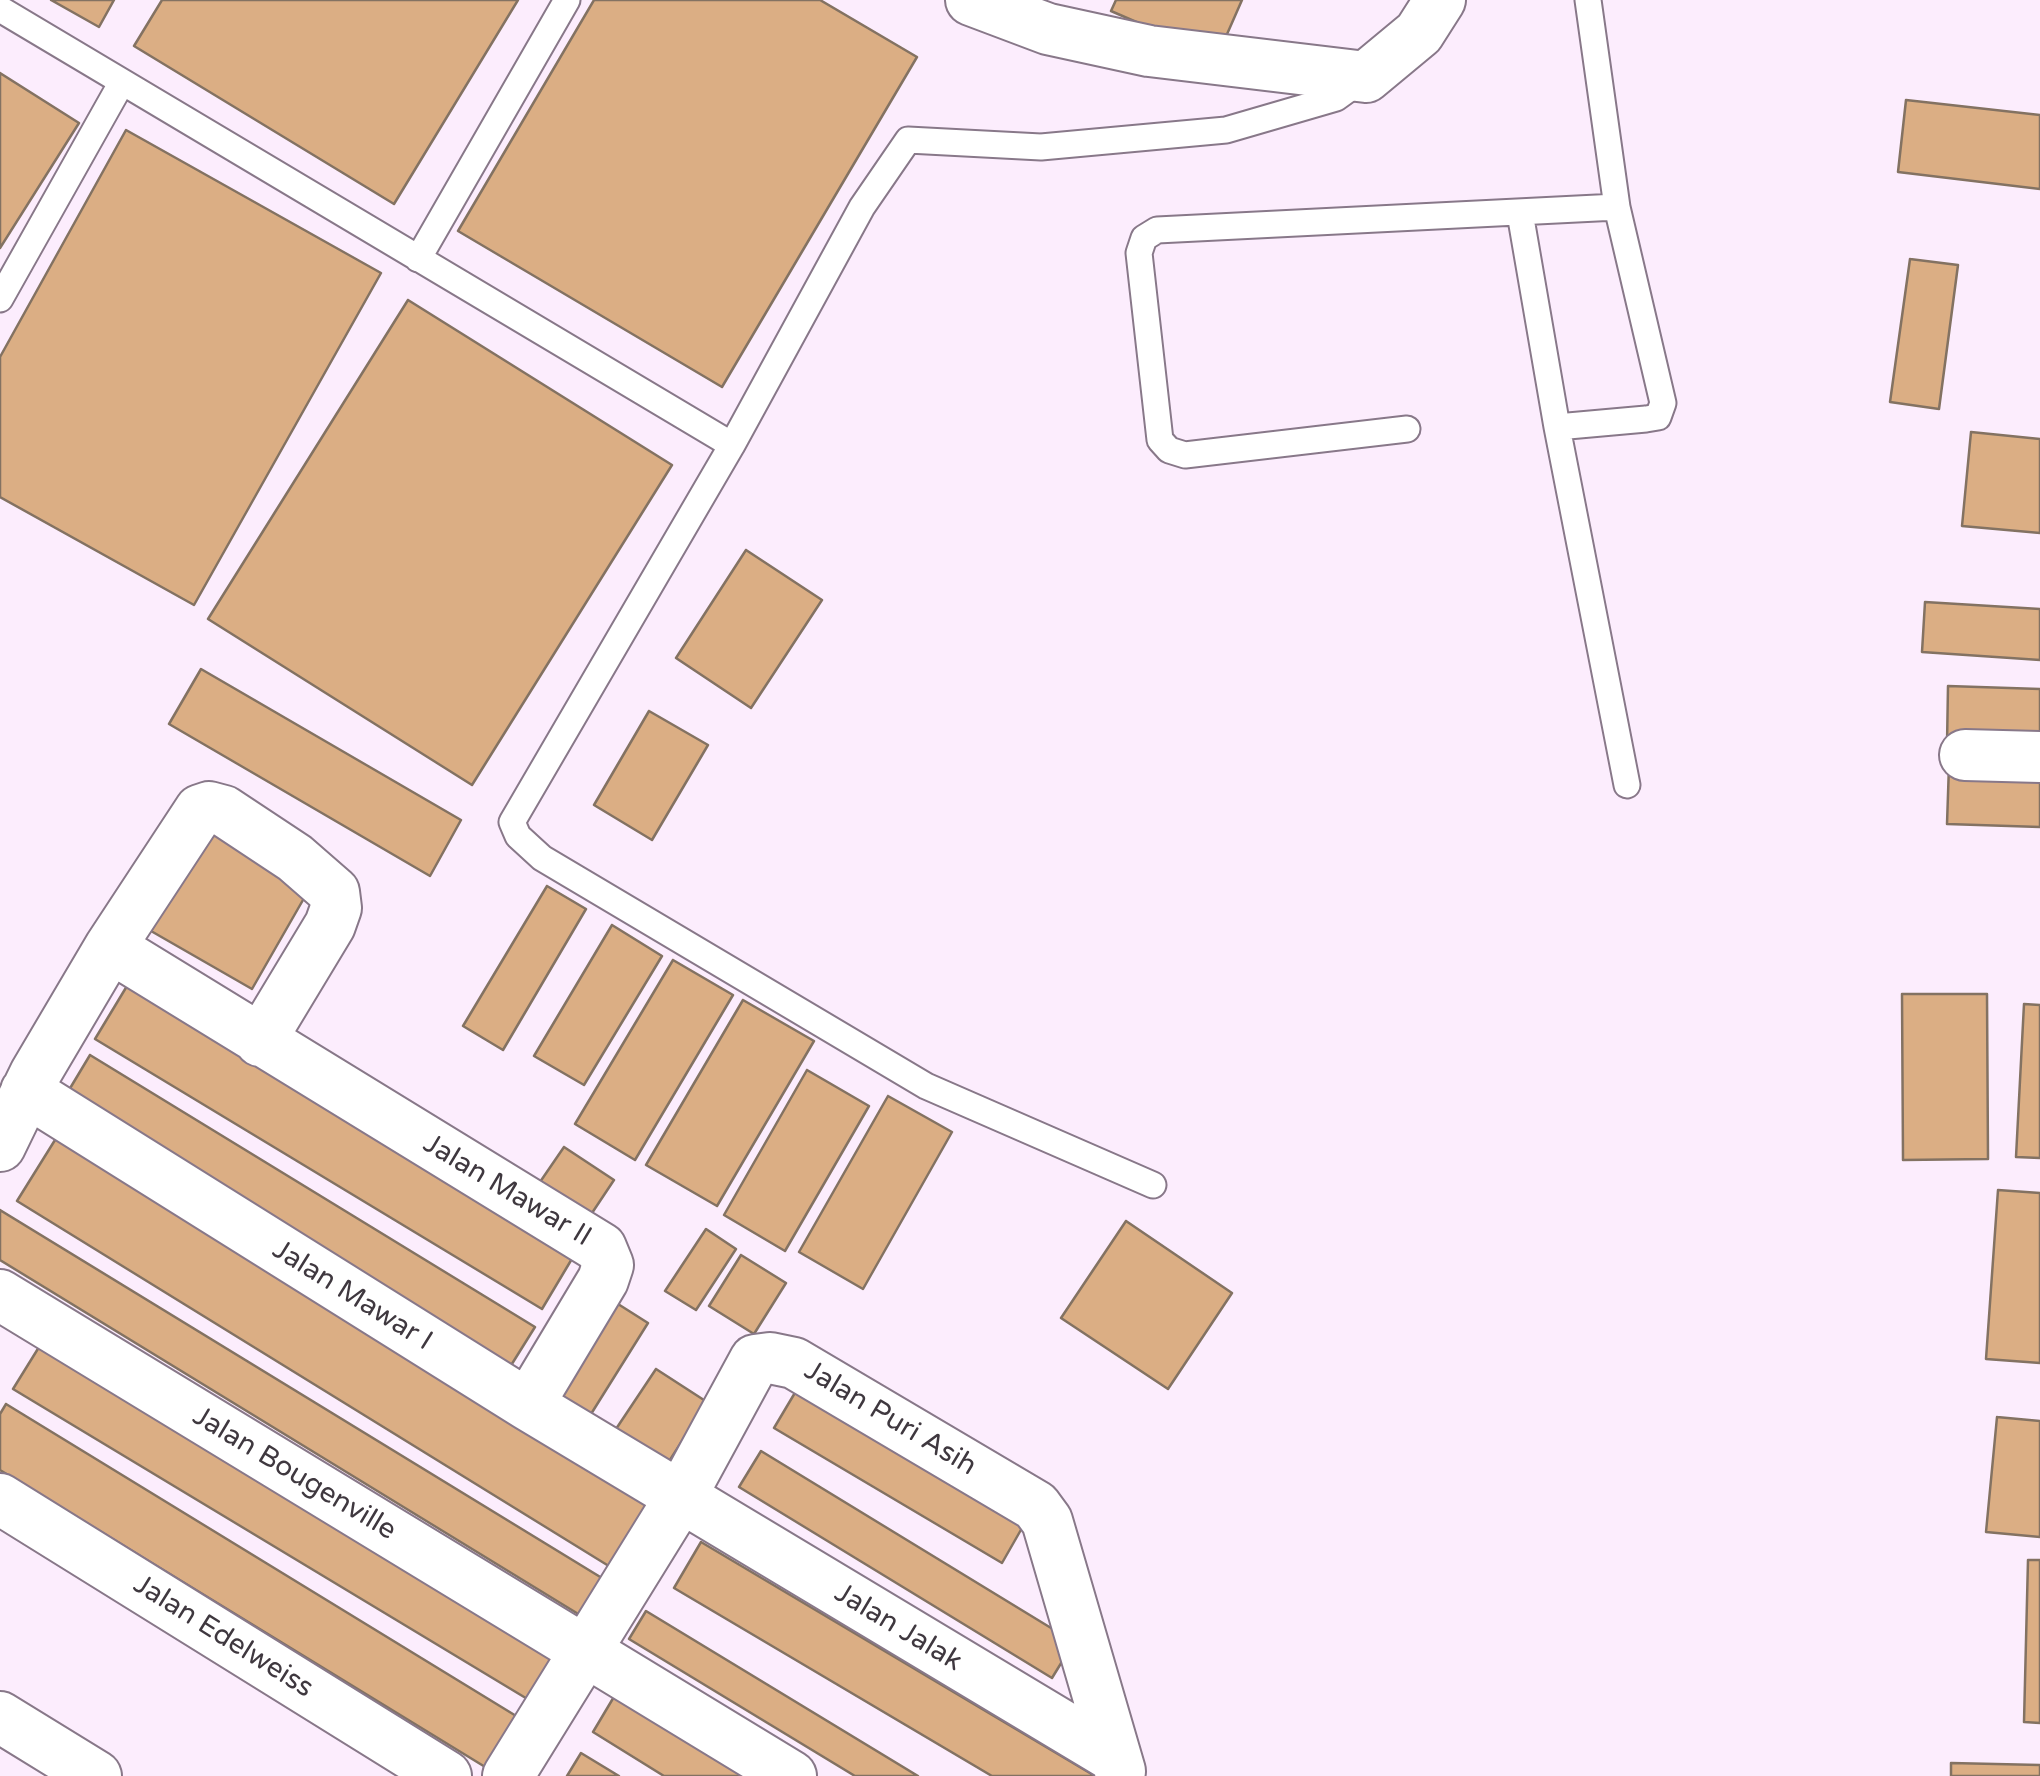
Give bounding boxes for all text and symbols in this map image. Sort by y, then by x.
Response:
street label: Jalan Mawar II [417,1128,597,1254]
street label: Jalan Mawar I [266,1234,438,1358]
street label: Jalan Puri Asih [798,1354,982,1484]
street label: Jalan Bougenville [186,1400,402,1548]
street label: Jalan Edelweiss [127,1568,319,1706]
street label: Jalan Jalak [828,1577,968,1679]

